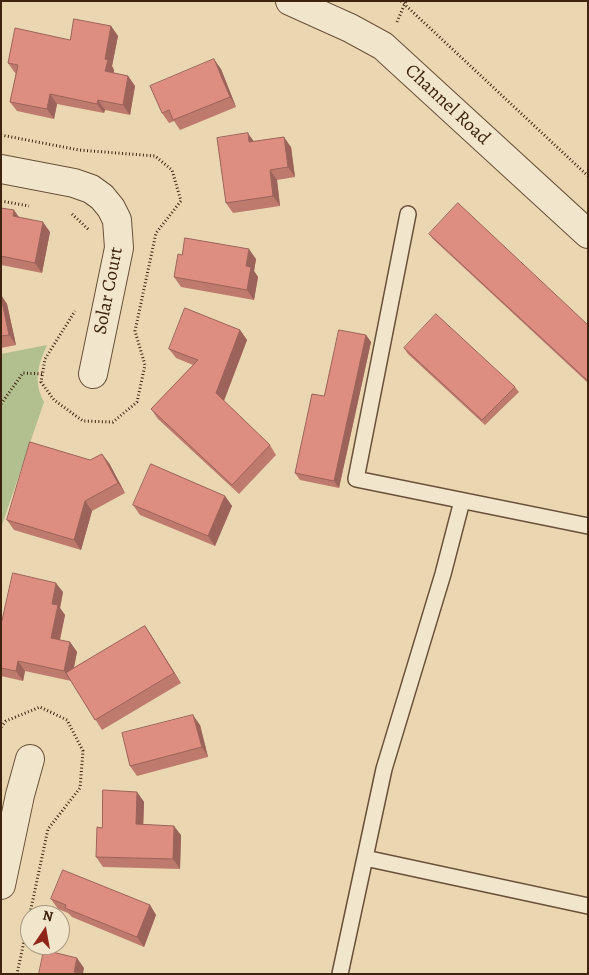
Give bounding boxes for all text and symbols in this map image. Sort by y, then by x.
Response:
street label: Channel Road [400,60,494,150]
street label: Solar Court [89,245,129,337]
north arrow [20,905,70,955]
text: N [41,905,55,926]

